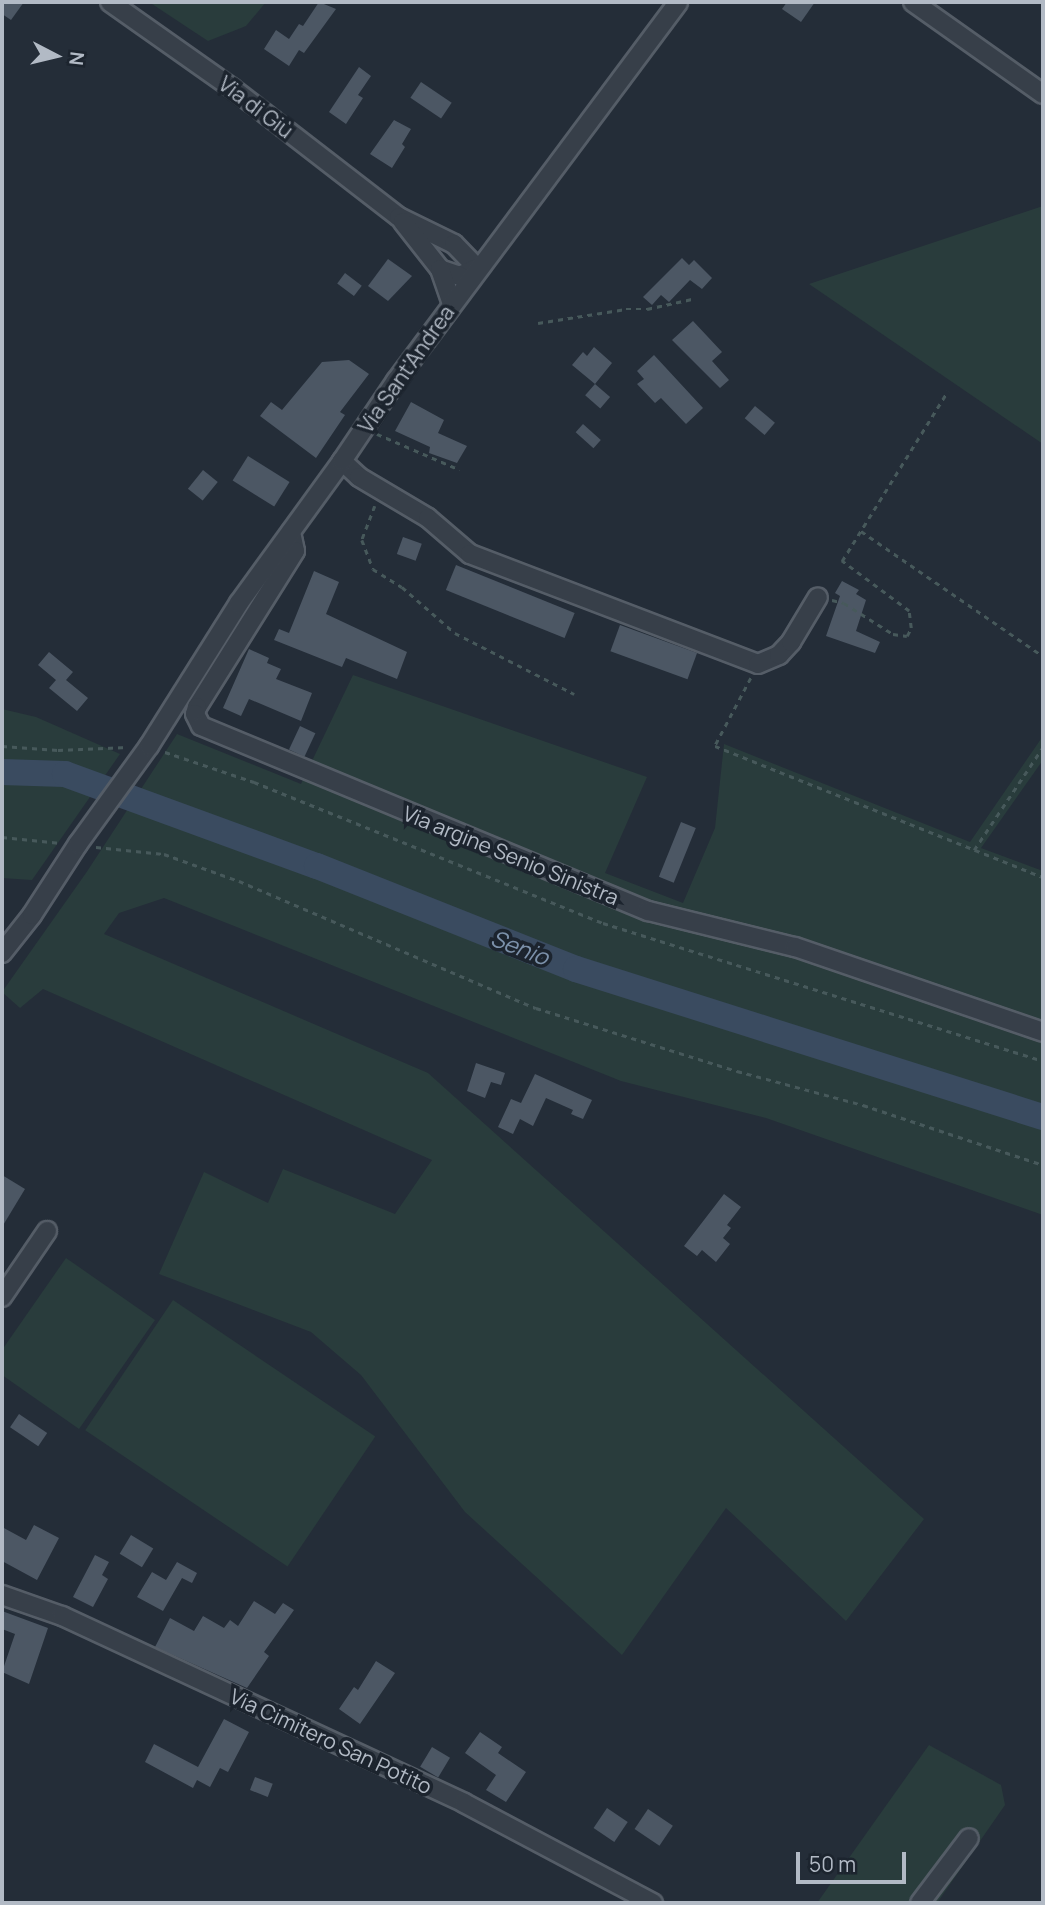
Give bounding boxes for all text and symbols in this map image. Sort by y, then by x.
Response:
north arrow [21,21,91,91]
text: N [63,50,91,67]
street label: Via di Giù [214,71,298,143]
street label: Via Sant'Andrea [353,300,459,438]
street label: Via argine Senio Sinistra [399,800,623,910]
water label: Senio [487,923,553,971]
street label: Via Cimitero San Potito [226,1683,436,1799]
scale bar [800,1839,910,1883]
text: 50 m [809,1850,856,1878]

